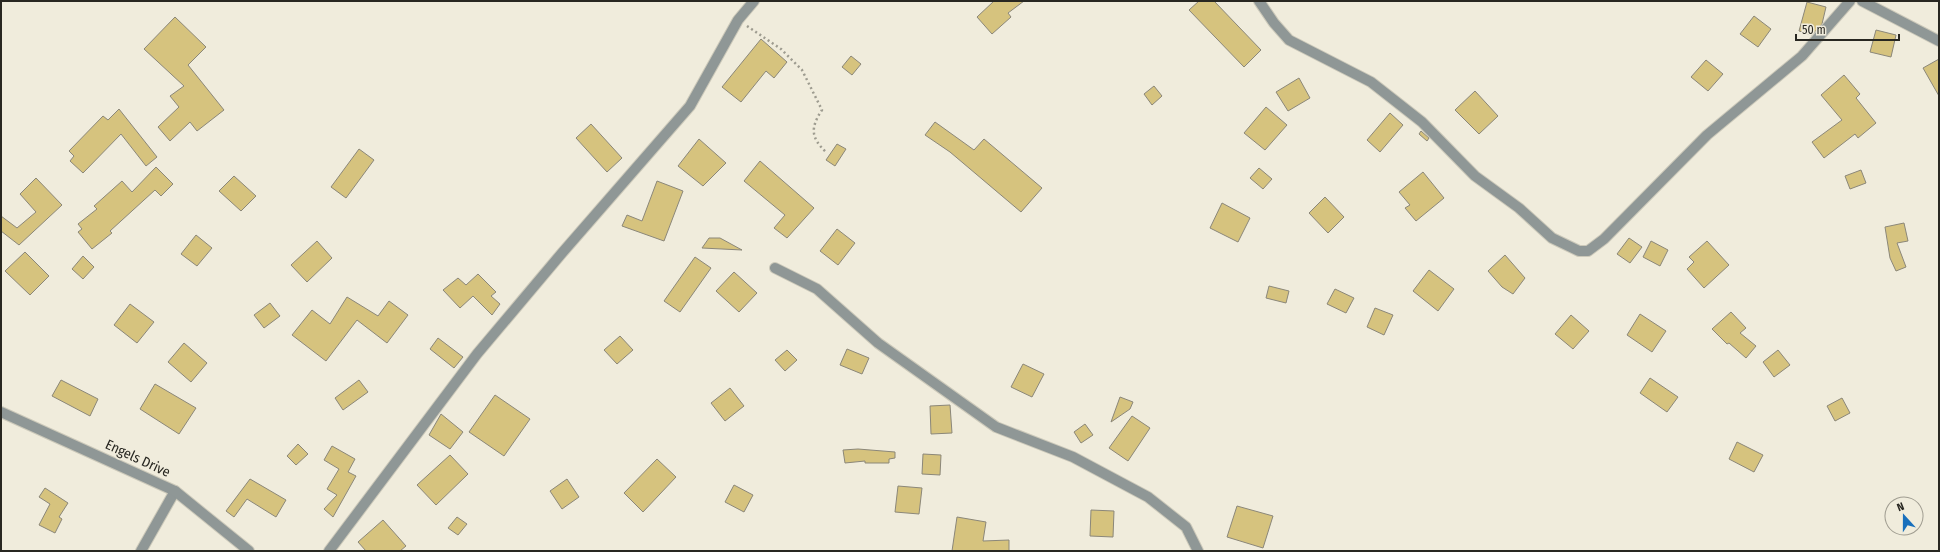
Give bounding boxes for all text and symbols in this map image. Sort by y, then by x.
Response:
scale bar [1796,16,1899,42]
text: 50 m [1802,23,1826,37]
street label: Engels Drive [103,436,173,481]
north arrow [1884,496,1924,536]
text: N [1895,500,1906,514]

